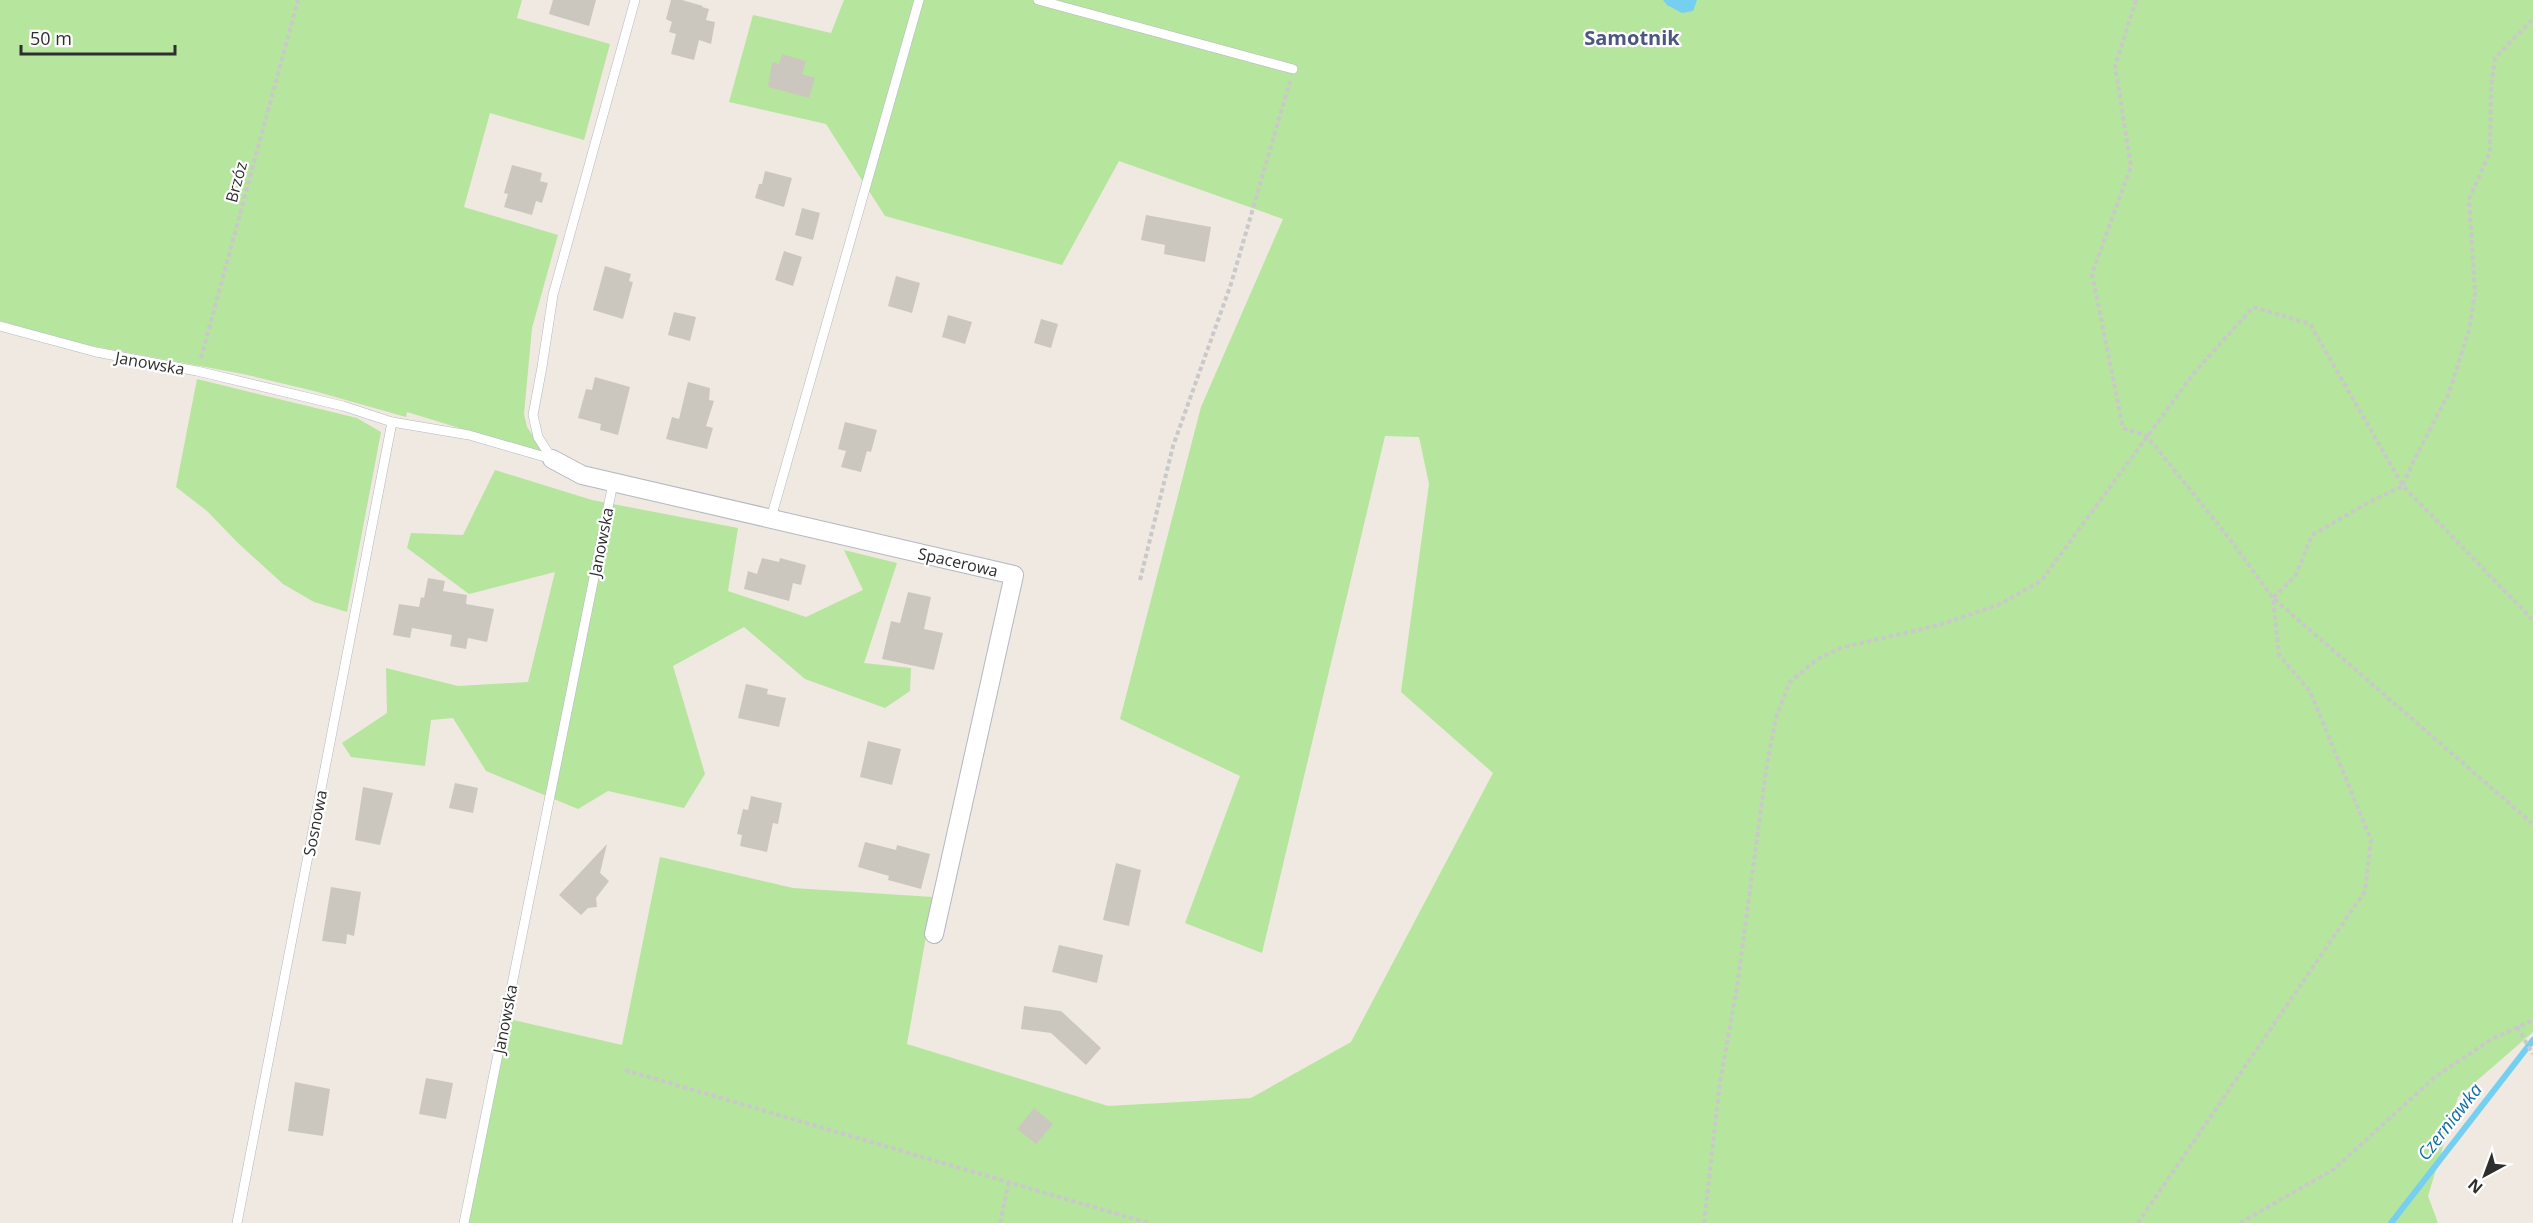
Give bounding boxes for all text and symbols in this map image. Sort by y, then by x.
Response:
scale bar [21,18,176,56]
district label: Samotnik [1584,24,1680,51]
text: 50 m [30,26,72,50]
street label: Brzóz [220,159,252,205]
street label: Janowska [112,346,186,380]
street label: Janowska [583,506,618,580]
street label: Spacerowa [916,542,1000,582]
street label: Sosnowa [298,788,332,858]
street label: Janowska [487,983,522,1057]
water label: Czerniawka [2412,1078,2487,1165]
north arrow [2455,1145,2515,1205]
text: N [2463,1174,2487,1199]

